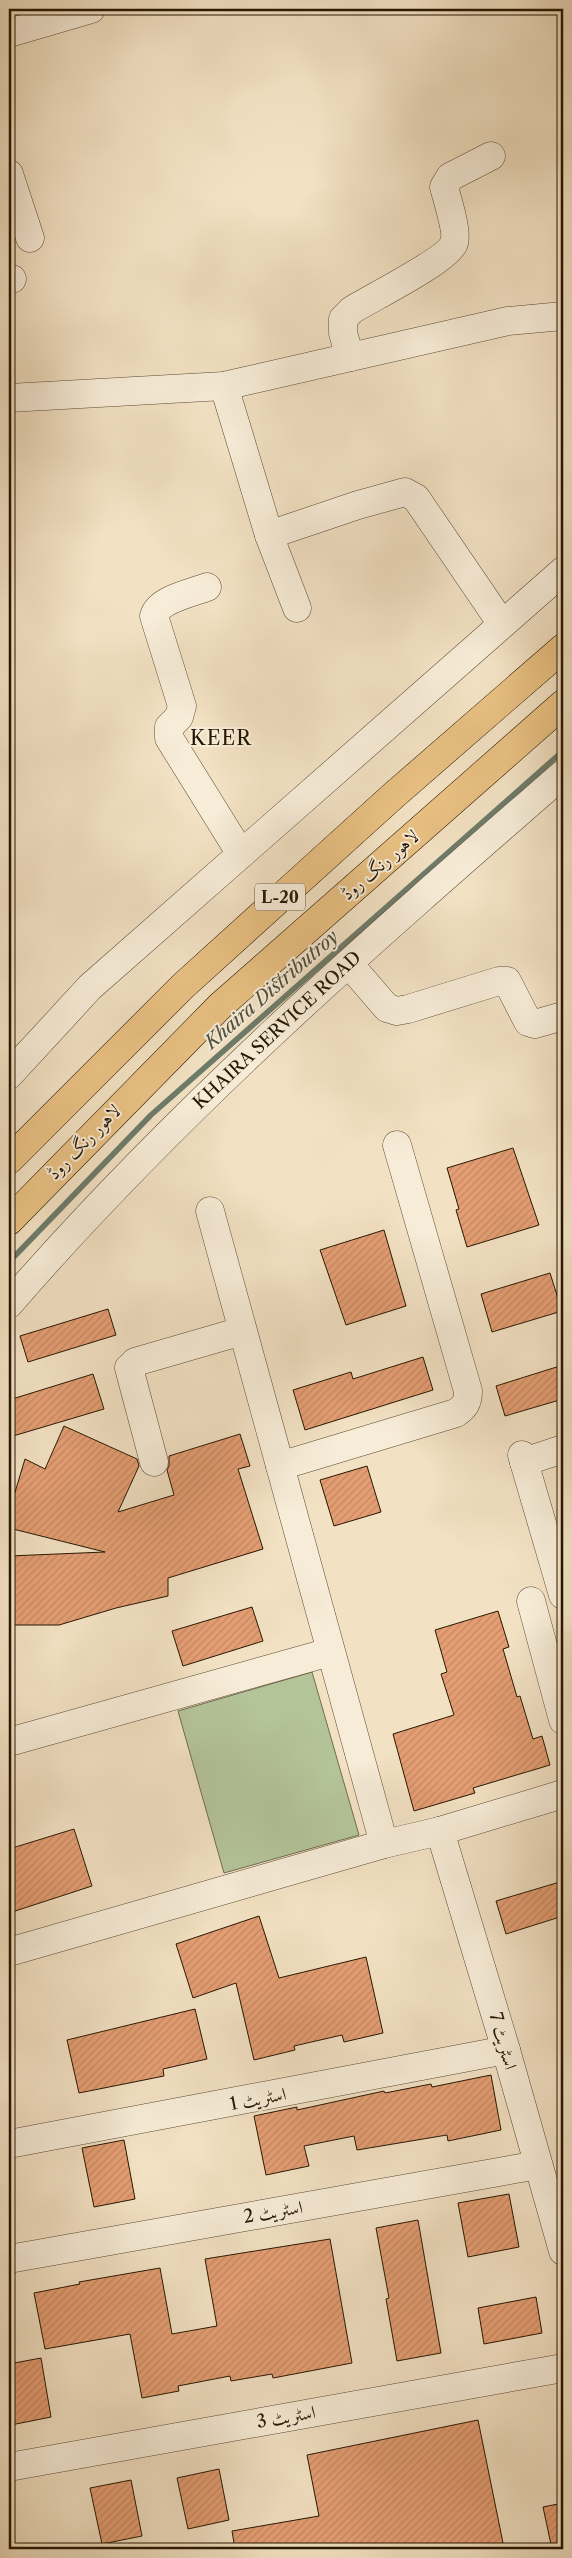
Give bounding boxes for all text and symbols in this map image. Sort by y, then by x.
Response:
district label: KEER [190,726,252,750]
street label: لاہور رنگ روڈ [336,824,423,905]
road number: L-20 [255,884,305,910]
water label: Khaira Distributroy [198,925,343,1055]
street label: KHAIRA SERVICE ROAD [188,946,366,1114]
street label: لاہور رنگ روڈ [42,1099,125,1184]
street label: اسٹریٹ 7 [483,2010,522,2072]
street label: اسٹریٹ 1 [228,2083,288,2116]
street label: اسٹریٹ 2 [242,2196,305,2229]
street label: اسٹریٹ 3 [255,2401,317,2434]

